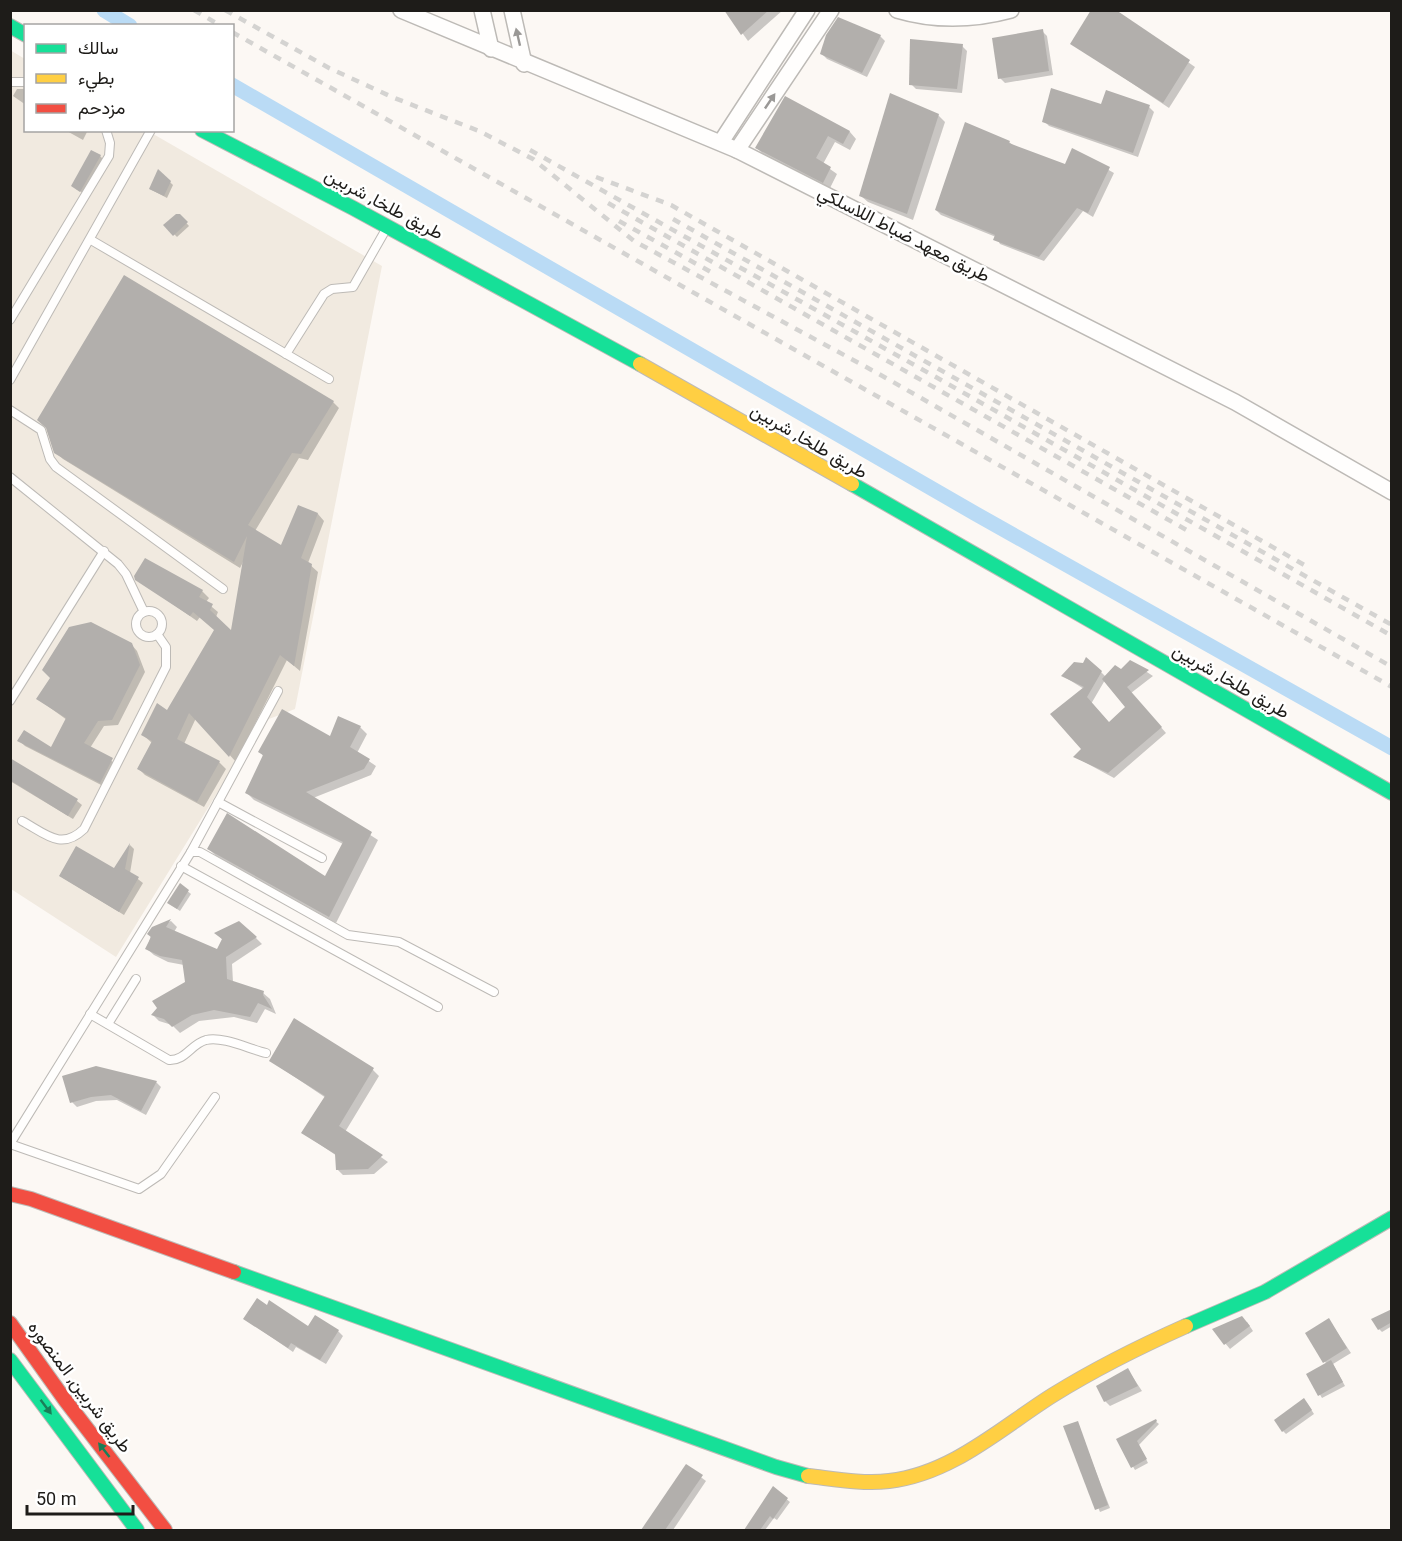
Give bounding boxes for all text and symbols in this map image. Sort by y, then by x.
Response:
legend [24,24,234,132]
one-way arrow [513,28,523,46]
text: سالك [78,37,118,58]
text: بطيء [78,67,114,93]
one-way arrow [764,93,775,109]
text: مزدحم [78,97,125,120]
street label: طريق طلخا, شربين [321,163,447,245]
street label: طريق معهد ضباط اللاسلكي [812,181,994,291]
street label: طريق طلخا, شربين [747,399,871,483]
street label: طريق طلخا, شربين [1169,639,1293,723]
street label: طريق شربين, المنصوره [23,1317,137,1457]
one-way arrow [39,1399,51,1414]
one-way arrow [99,1443,111,1458]
scale bar [27,1478,134,1516]
text: 50 m [36,1488,76,1509]

